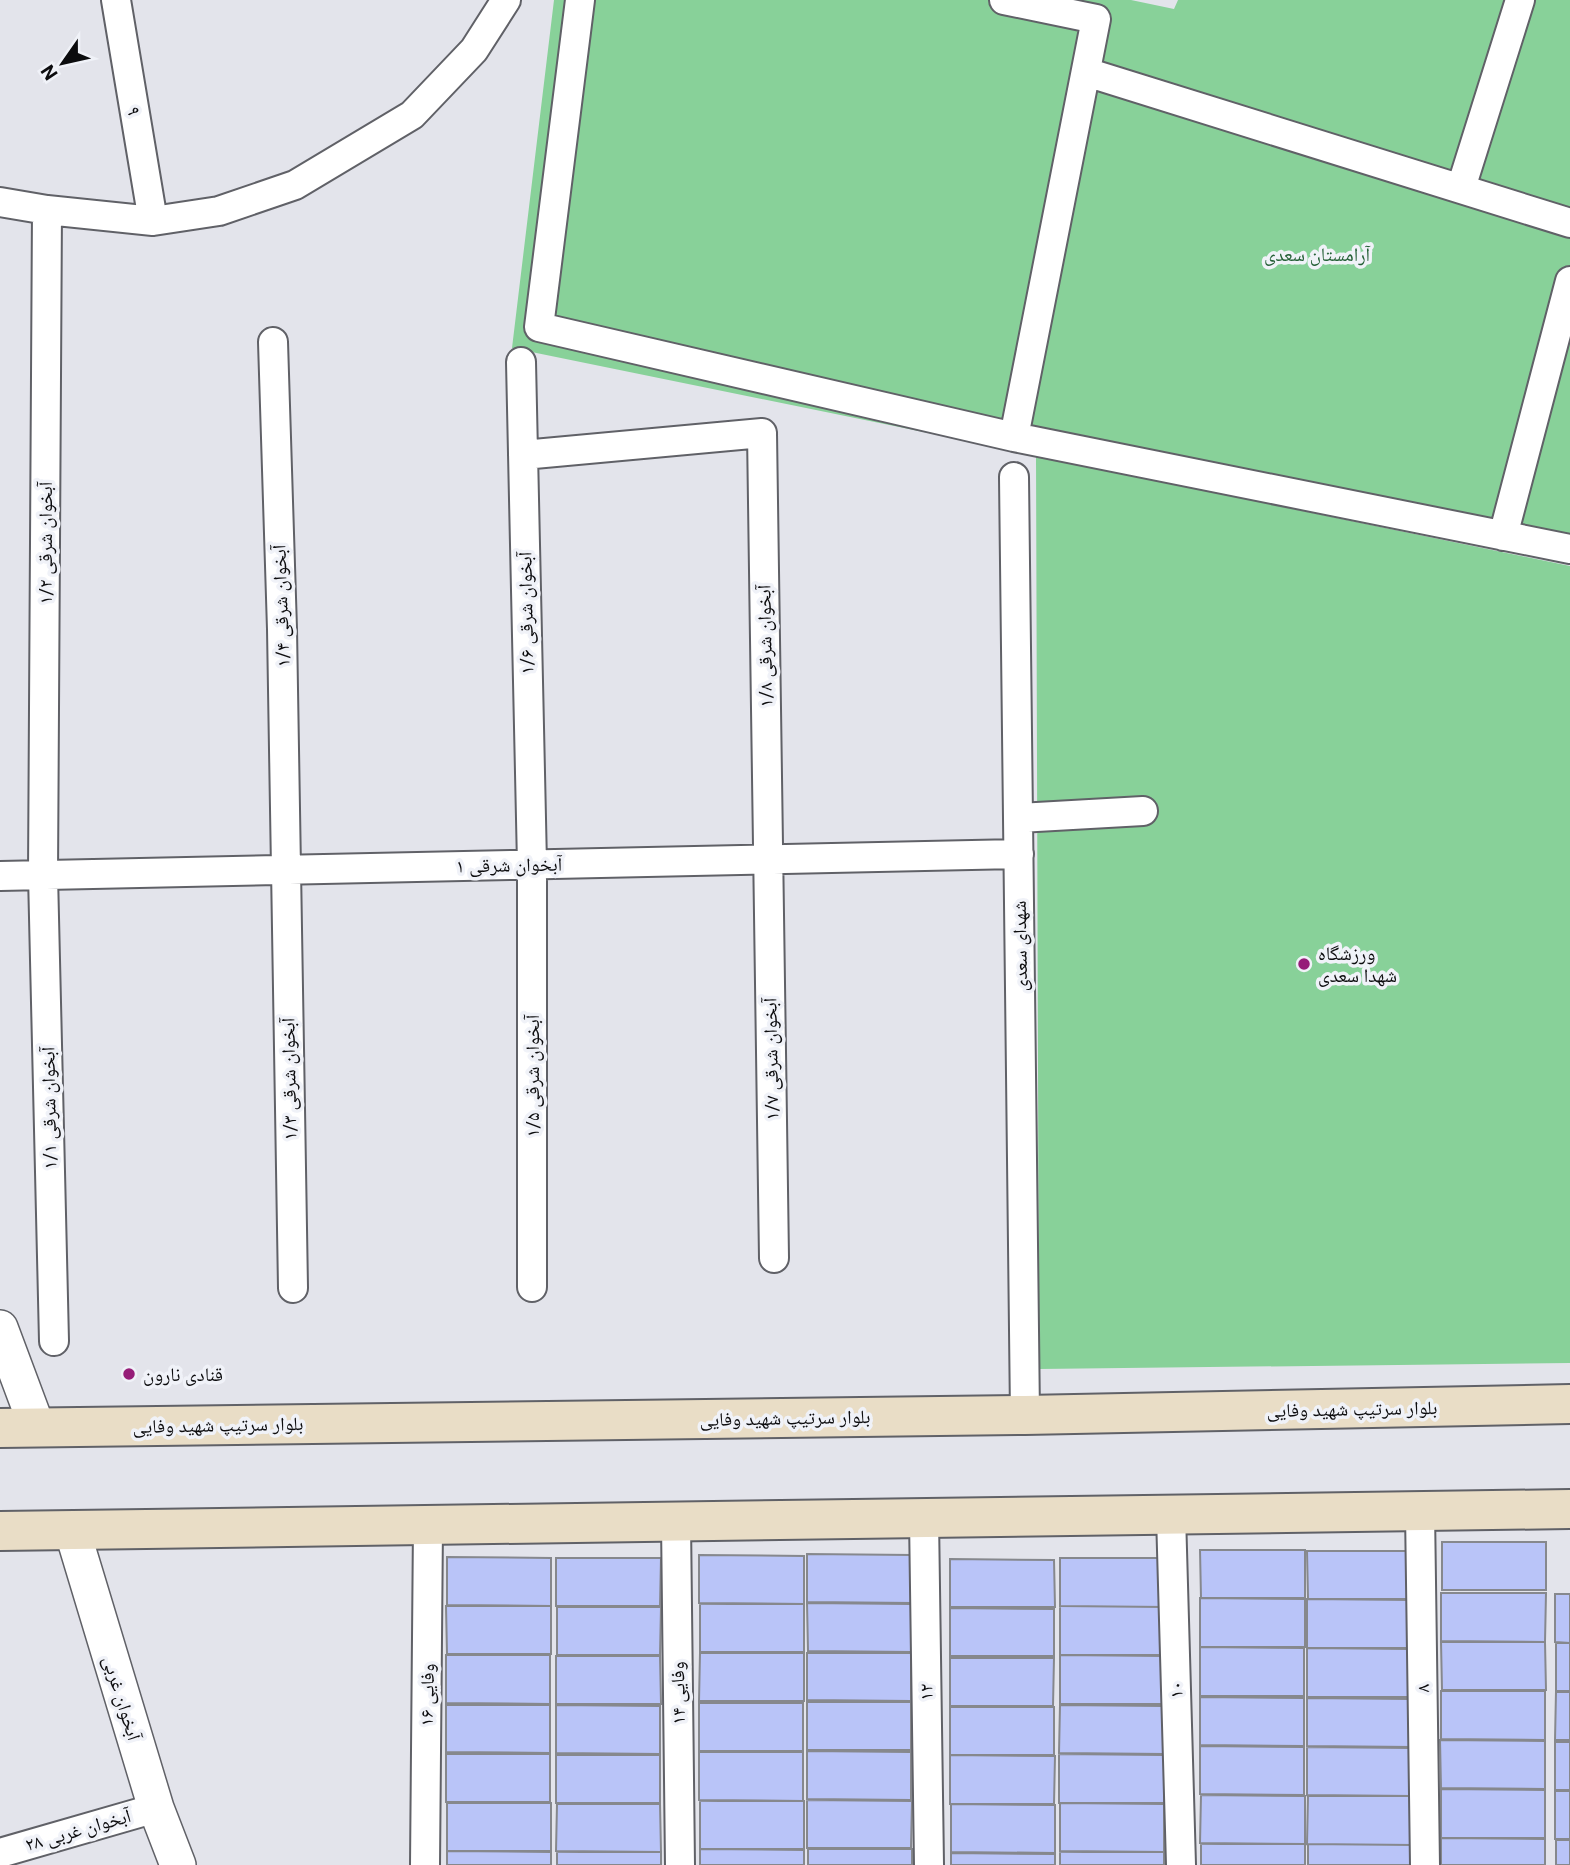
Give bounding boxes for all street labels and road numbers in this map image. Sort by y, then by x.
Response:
street label: ۹ [122,105,146,117]
street label: آبخوان شرقی ۱/۲ [34,481,57,604]
street label: آبخوان شرقی ۱/۴ [267,543,295,668]
street label: آبخوان شرقی ۱/۶ [513,550,539,674]
street label: آبخوان شرقی ۱/۸ [752,583,778,707]
street label: آبخوان شرقی ۱ [456,853,563,877]
street label: شهدای سعدی [1008,900,1032,992]
street label: آبخوان شرقی ۱/۷ [758,996,784,1120]
street label: آبخوان شرقی ۱/۵ [521,1014,544,1137]
street label: آبخوان شرقی ۱/۳ [276,1016,302,1140]
street label: آبخوان شرقی ۱/۱ [36,1045,62,1169]
street label: بلوار سرتیپ شهید وفایی [1266,1396,1438,1422]
street label: بلوار سرتیپ شهید وفایی [699,1405,871,1431]
street label: بلوار سرتیپ شهید وفایی [132,1412,304,1438]
street label: آبخوان غربی [98,1653,146,1744]
street label: وفایی ۱۴ [666,1661,690,1725]
street label: وفایی ۱۶ [415,1663,439,1727]
street label: ۱۰ [1164,1681,1188,1699]
street label: ۱۲ [914,1683,938,1701]
street label: ۸ [1411,1683,1435,1692]
street label: آبخوان غربی ۲۸ [22,1804,135,1856]

